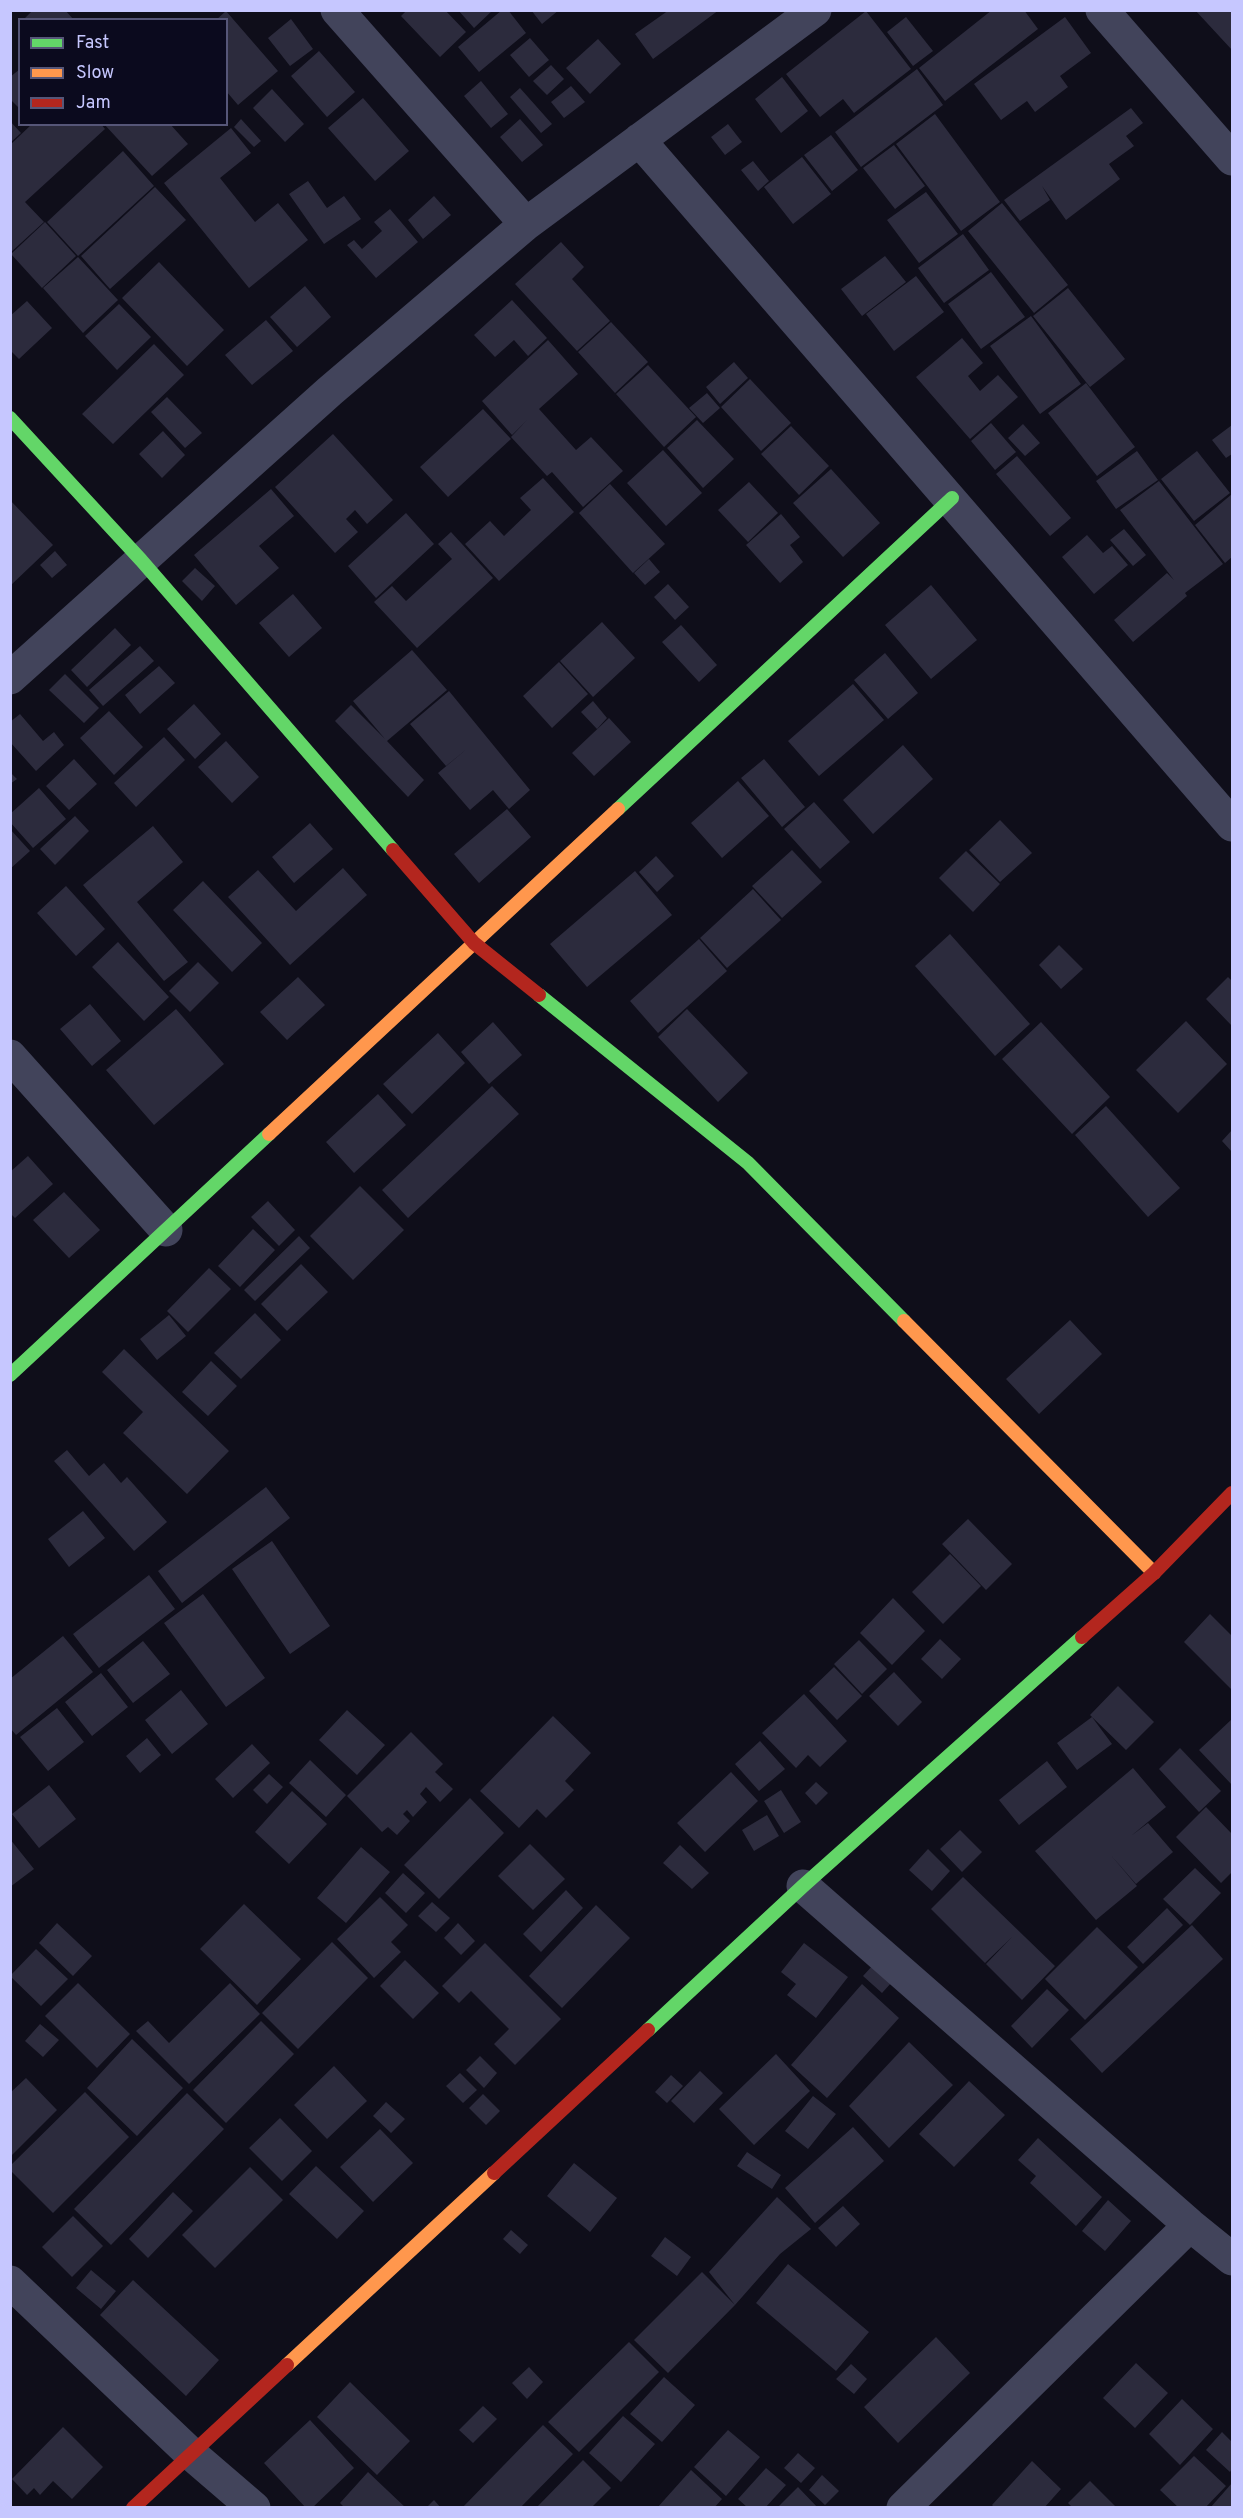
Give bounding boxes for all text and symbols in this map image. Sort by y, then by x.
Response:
legend [18,18,228,126]
text: Fast [76,32,109,55]
text: Slow [76,62,114,85]
text: Jam [76,92,111,115]

